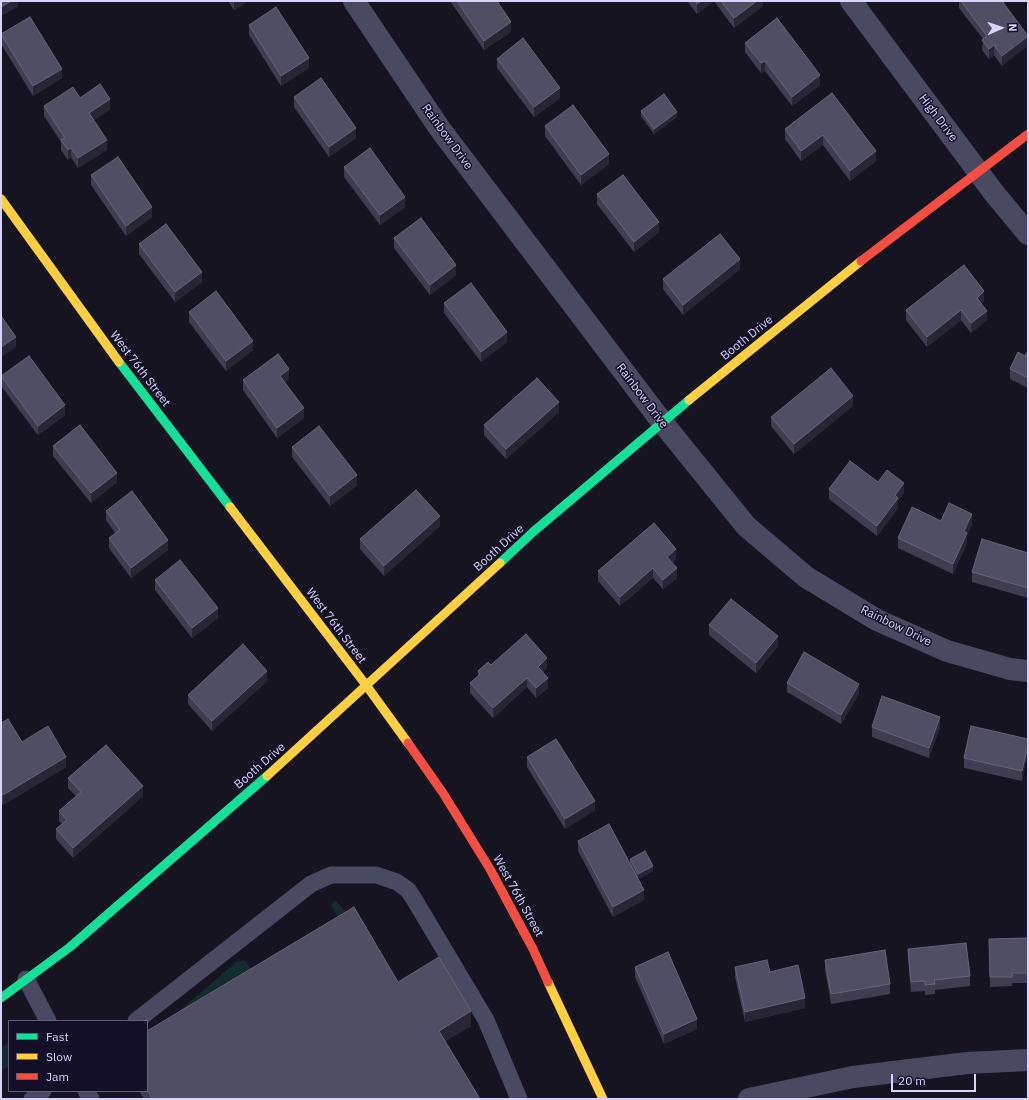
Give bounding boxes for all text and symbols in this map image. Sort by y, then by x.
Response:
north arrow [981,8,1021,48]
text: N [1006,23,1020,32]
street label: High Drive [916,92,960,144]
street label: Rainbow Drive [418,101,476,173]
street label: Booth Drive [718,313,776,363]
street label: West 76th Street [107,328,173,410]
street label: Rainbow Drive [613,361,671,431]
street label: Booth Drive [471,522,527,574]
street label: West 76th Street [303,585,369,667]
street label: Rainbow Drive [858,603,934,649]
street label: Booth Drive [232,740,288,792]
street label: West 76th Street [490,853,546,939]
legend [8,1020,148,1092]
text: Fast [46,1029,69,1044]
text: Slow [46,1049,72,1064]
scale bar [893,1066,978,1092]
text: Jam [46,1069,69,1084]
text: 20 m [898,1073,926,1088]

